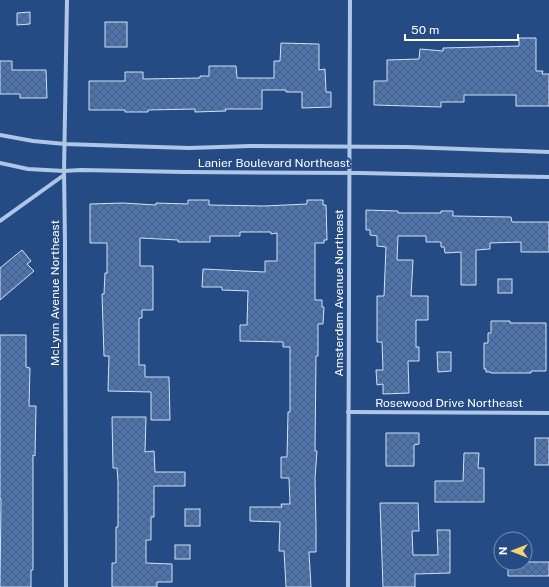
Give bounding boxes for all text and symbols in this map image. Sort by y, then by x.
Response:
scale bar [405,16,518,42]
text: 50 m [411,23,439,37]
street label: Lanier Boulevard Northeast [198,156,351,170]
street label: Amsterdam Avenue Northeast [332,209,346,377]
street label: McLynn Avenue Northeast [48,219,62,366]
street label: Rosewood Drive Northeast [375,396,523,410]
north arrow [493,531,533,571]
text: N [497,547,509,555]

